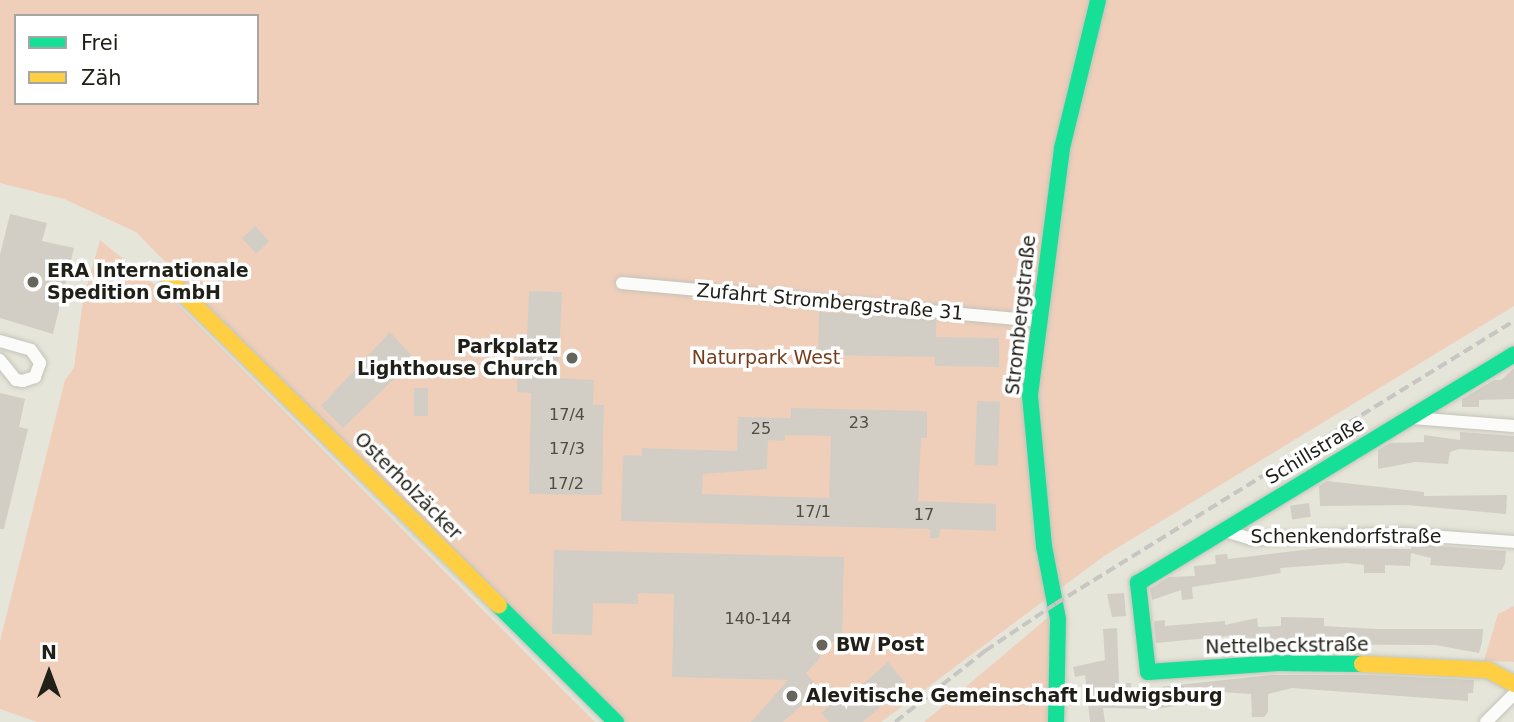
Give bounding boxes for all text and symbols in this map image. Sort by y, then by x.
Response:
legend [14,14,259,105]
text: Frei [81,31,118,55]
text: Zäh [81,66,122,90]
street label: Strombergstraße [1001,234,1041,396]
place label: ERA Internationale Spedition GmbH [47,260,249,304]
marker: ERA Internationale Spedition GmbH [25,274,41,290]
street label: Zufahrt Strombergstraße 31 [696,279,964,325]
place label: Parkplatz Lighthouse Church [357,336,558,380]
park label: Naturpark West [692,347,840,369]
marker: Parkplatz Lighthouse Church [564,350,580,366]
house number: 17/4 [549,405,585,425]
house number: 23 [849,413,869,433]
street label: Schillstraße [1262,413,1368,489]
house number: 25 [751,419,771,439]
street label: Osterholzäcker [350,428,466,544]
house number: 17/3 [549,439,585,459]
house number: 17/2 [548,474,584,494]
house number: 17/1 [795,502,831,522]
house number: 17 [914,505,934,525]
street label: Schenkendorfstraße [1251,526,1441,548]
house number: 140-144 [725,609,791,629]
street label: Nettelbeckstraße [1205,633,1369,659]
place label: BW Post [836,634,924,656]
marker: BW Post [814,637,830,653]
north arrow [14,638,84,708]
text: N [41,641,57,663]
place label: Alevitische Gemeinschaft Ludwigsburg [806,685,1223,707]
marker: Alevitische Gemeinschaft Ludwigsburg [784,688,800,704]

